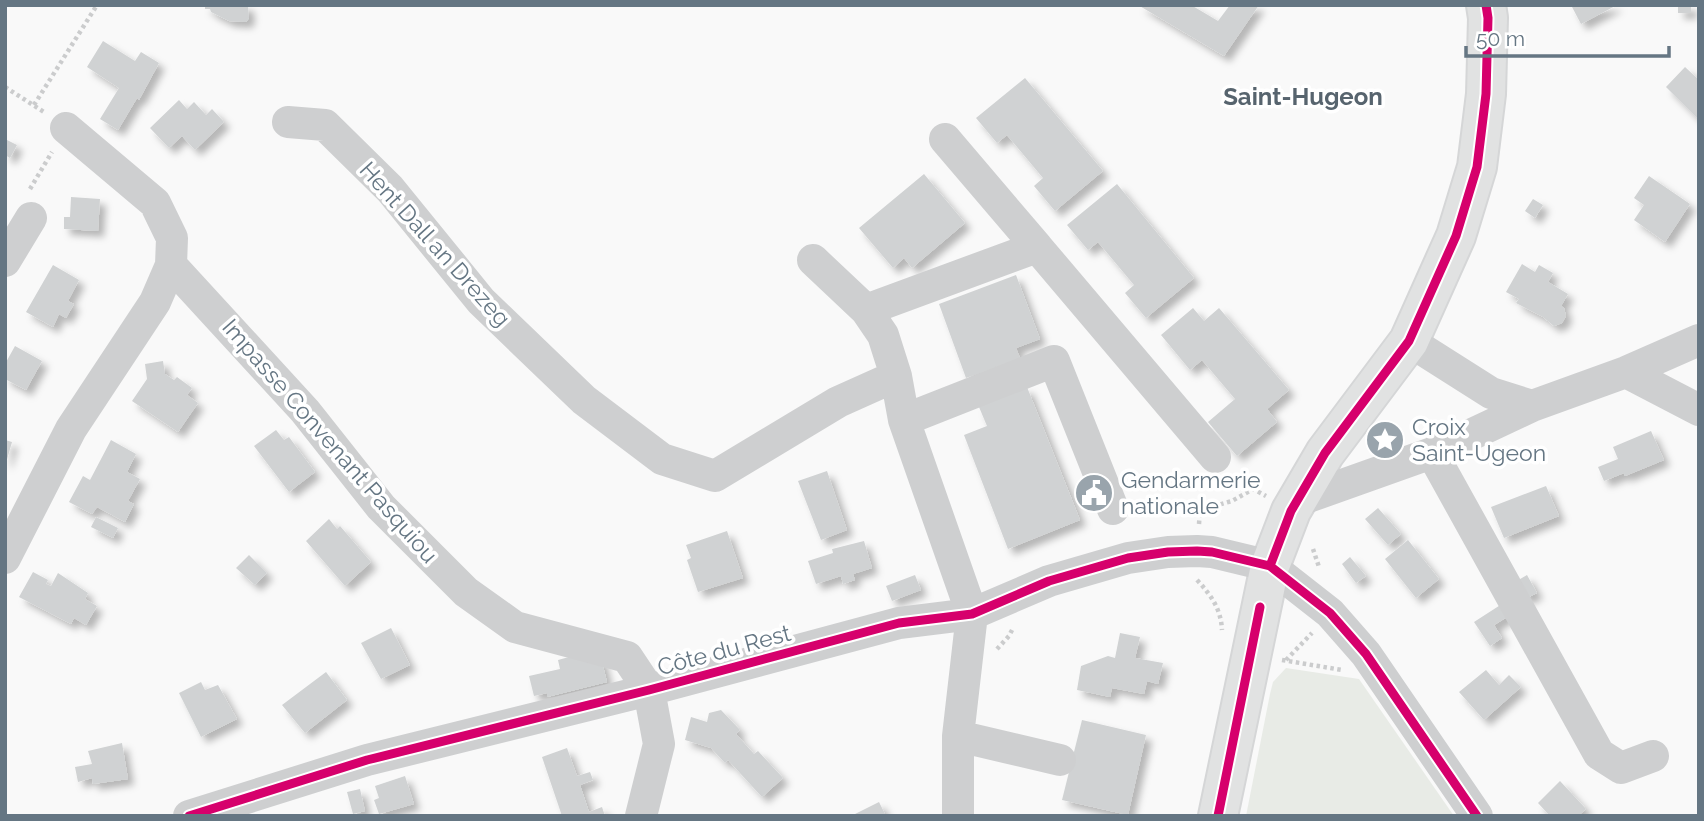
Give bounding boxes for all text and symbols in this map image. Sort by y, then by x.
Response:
scale bar [1466,14,1669,58]
text: 50 m [1476,26,1525,51]
district label: Saint-Hugeon [1223,82,1383,111]
street label: Hent Dall an Drezeg [354,156,516,331]
street label: Impasse Convenant Pasquiou [217,313,444,568]
place label: Croix Saint-Ugeon [1412,413,1546,466]
place icon: Croix Saint-Ugeon [1364,419,1406,461]
place label: Gendarmerie nationale [1121,466,1261,519]
public building icon: Gendarmerie nationale [1073,472,1115,514]
street label: Côte du Rest [654,619,794,680]

